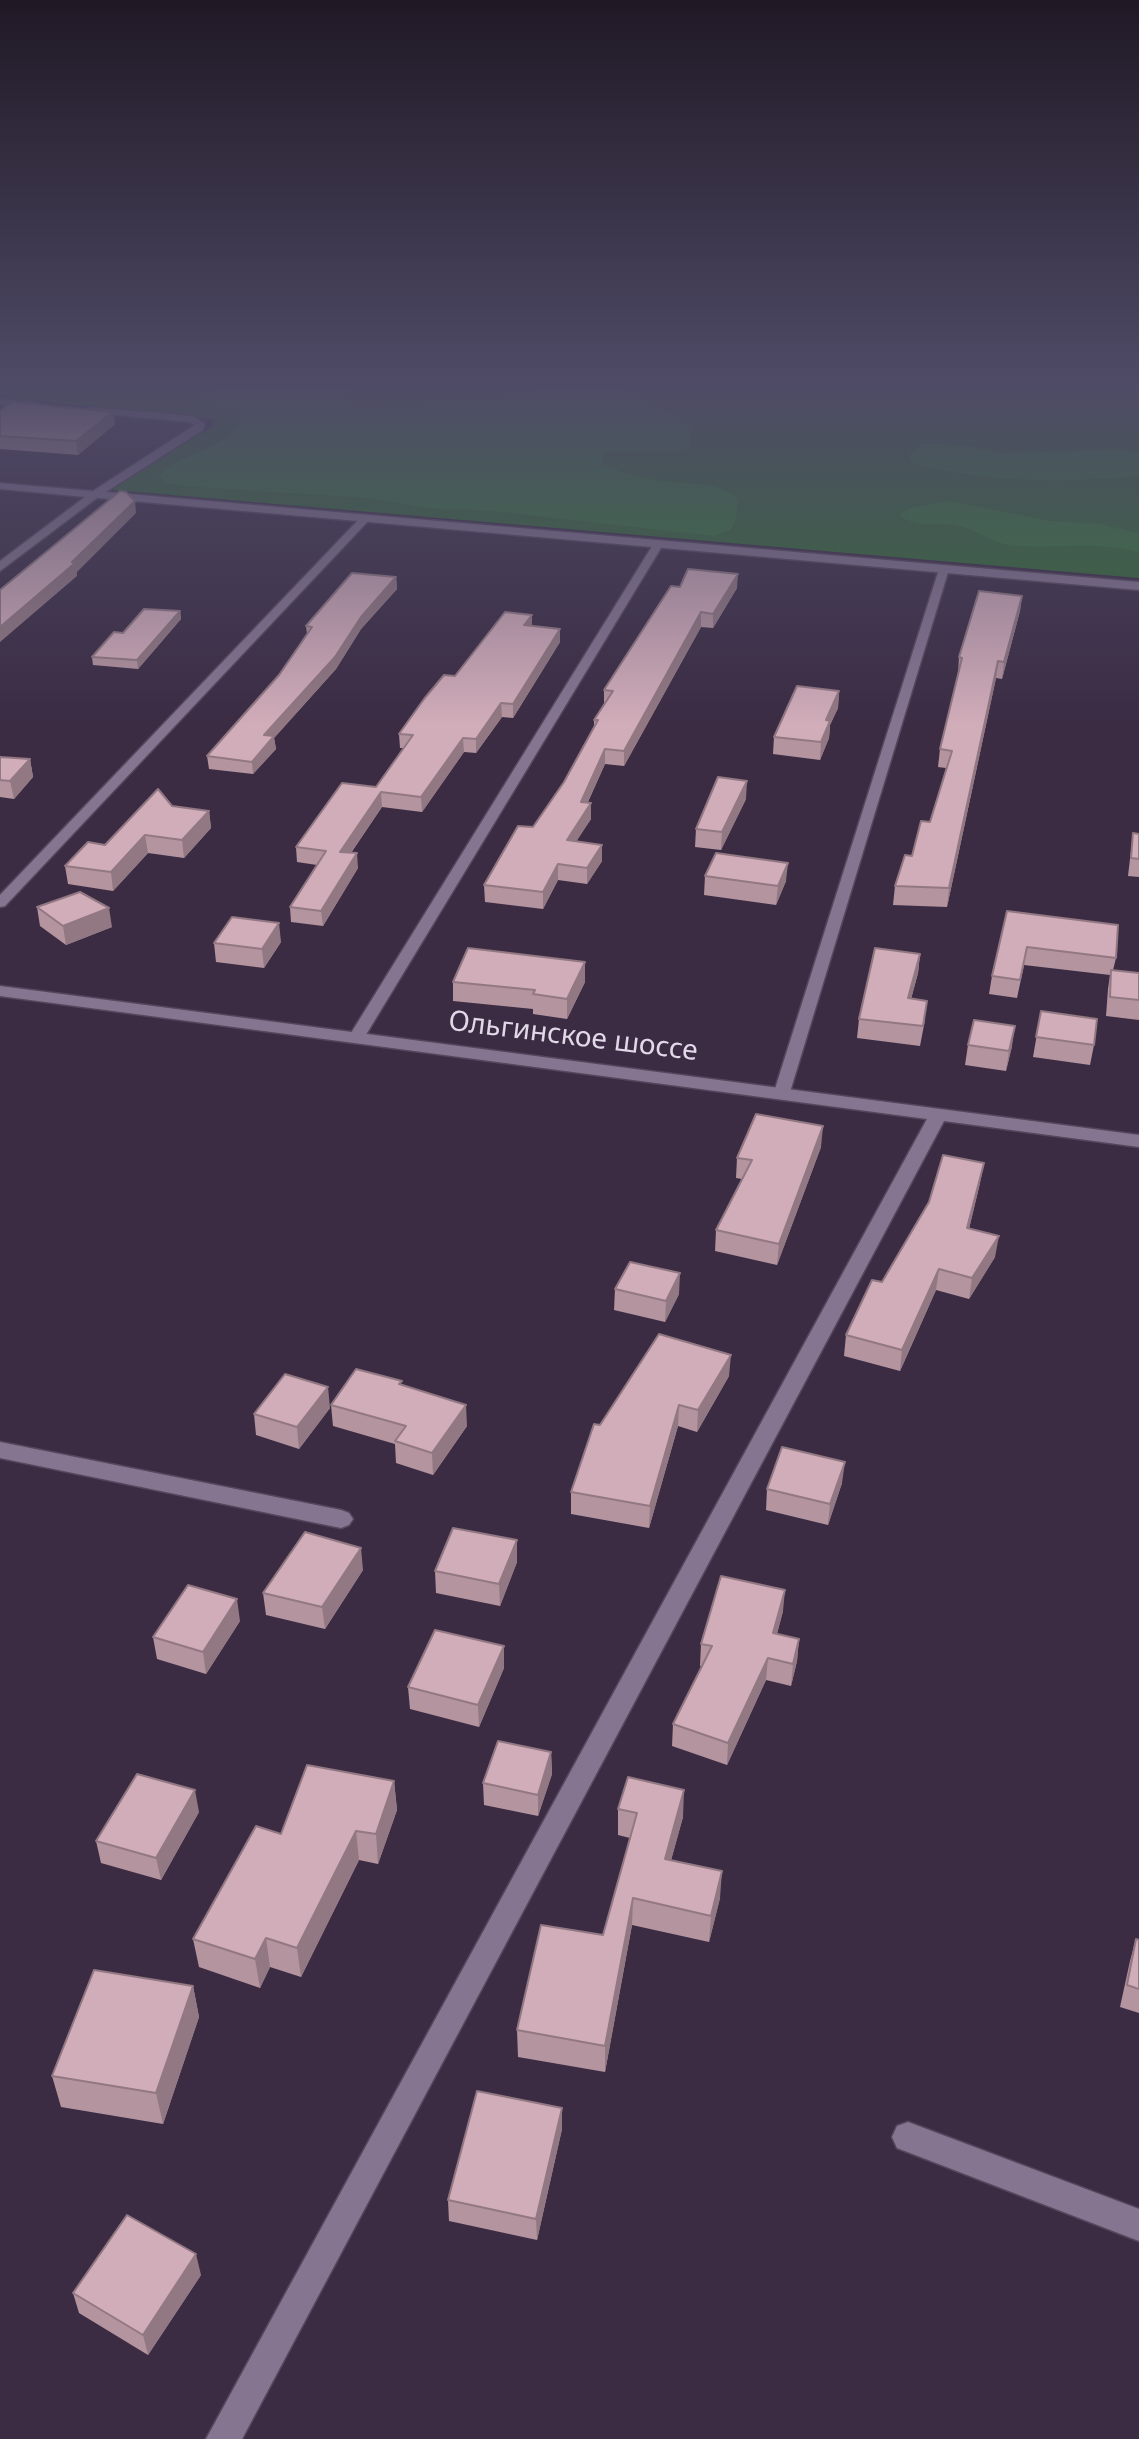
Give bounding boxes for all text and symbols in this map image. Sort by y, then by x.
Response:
street label: Ольгинское шоссе [446,1005,700,1069]

